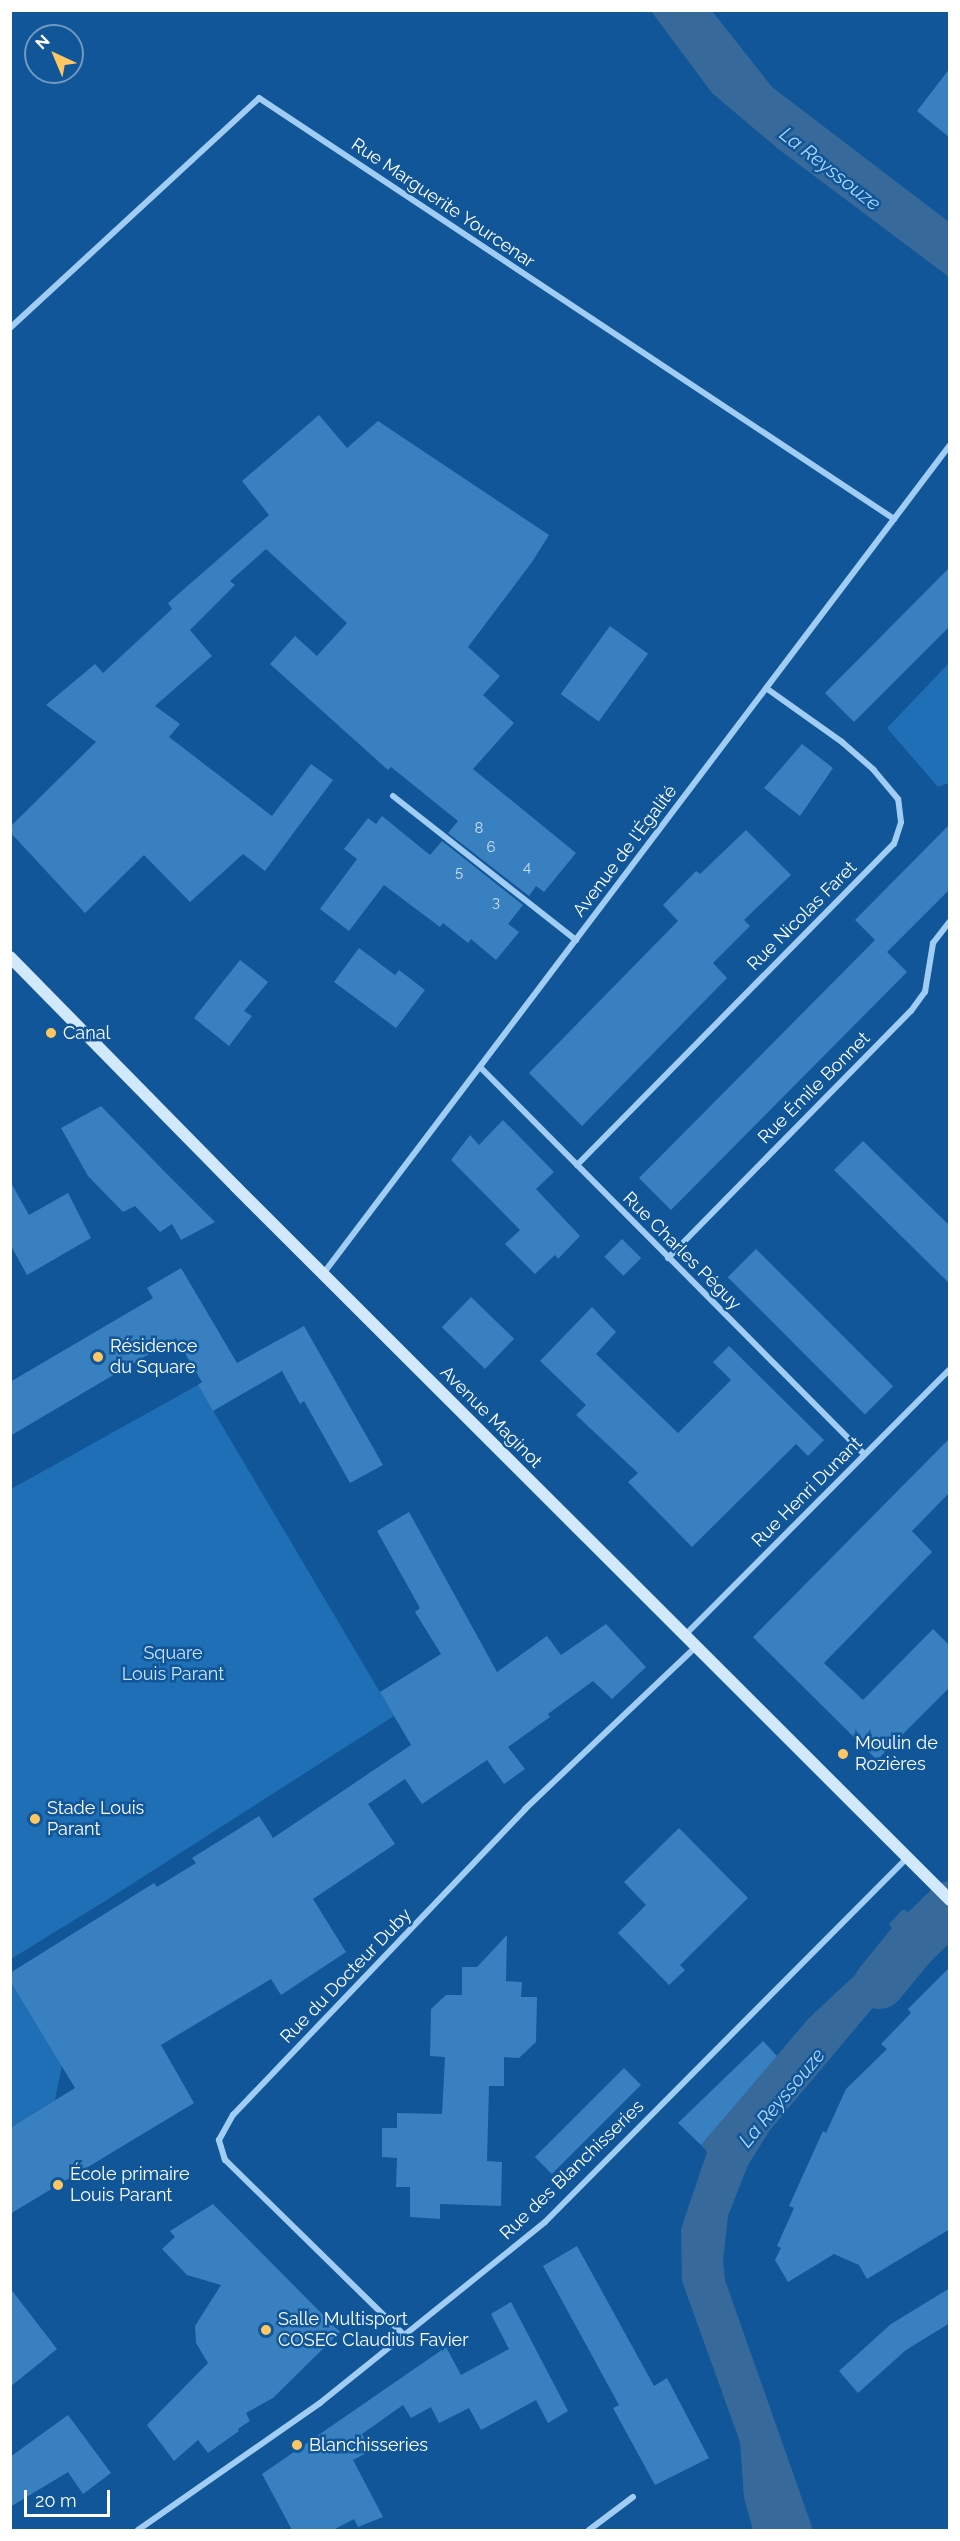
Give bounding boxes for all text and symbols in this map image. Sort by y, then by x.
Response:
north arrow [24,24,84,84]
text: N [32,31,54,53]
water label: La Reyssouze [775,122,885,216]
street label: Rue Marguerite Yourcenar [347,133,539,273]
street label: Avenue de l'Égalité [568,781,682,921]
house number: 8 [475,820,483,838]
house number: 6 [486,839,496,857]
street label: Rue Nicolas Faret [743,857,861,975]
house number: 4 [523,859,531,877]
house number: 5 [455,864,463,882]
house number: 3 [492,894,500,912]
place label: Canal [63,1022,110,1044]
marker: Canal [44,1026,58,1040]
street label: Rue Émile Bonnet [754,1028,874,1148]
street label: Rue Charles Péguy [618,1187,746,1315]
place label: Résidence du Square [110,1336,197,1378]
marker: Résidence du Square [91,1350,105,1364]
street label: Avenue Maginot [435,1361,547,1473]
street label: Rue Henri Dunant [747,1432,867,1552]
park label: Square Louis Parant [122,1643,224,1686]
place label: Moulin de Rozières [855,1733,938,1776]
marker: Moulin de Rozières [836,1747,850,1761]
place label: Stade Louis Parant [47,1798,144,1840]
marker: Stade Louis Parant [28,1812,42,1826]
street label: Rue du Docteur Duby [276,1904,416,2048]
water label: La Reyssouze [734,2044,830,2152]
street label: Rue des Blanchisseries [496,2096,648,2244]
place label: École primaire Louis Parant [70,2164,189,2206]
marker: École primaire Louis Parant [51,2178,65,2192]
place label: Salle Multisport COSEC Claudius Favier [278,2309,468,2352]
marker: Salle Multisport COSEC Claudius Favier [259,2323,273,2337]
place label: Blanchisseries [309,2434,428,2456]
marker: Blanchisseries [290,2438,304,2452]
scale bar [27,2478,112,2516]
text: 20 m [35,2490,77,2511]

